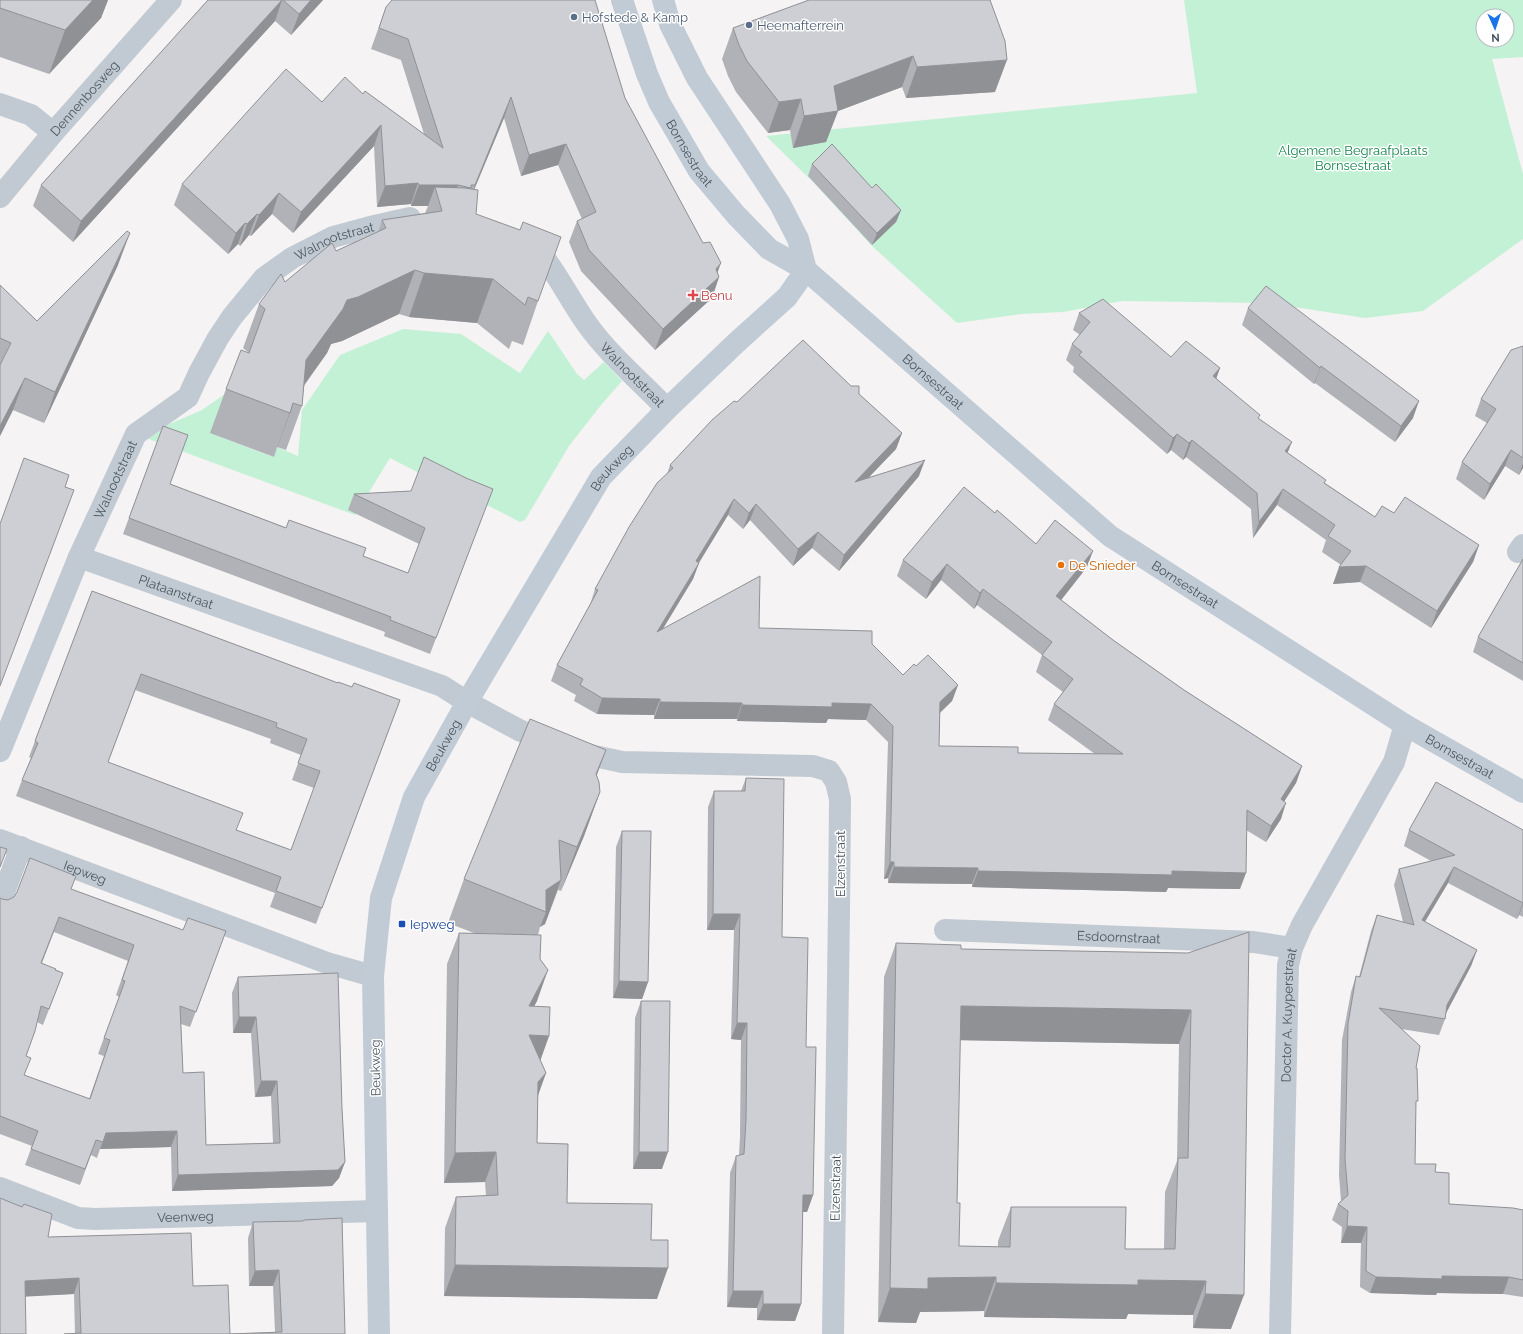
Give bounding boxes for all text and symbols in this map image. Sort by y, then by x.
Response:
north arrow [1475,8,1515,48]
place label: Hofstede & Kamp [582,10,688,25]
marker: Hofstede & Kamp [569,12,579,22]
place label: Heemafterrein [757,18,844,33]
marker: Heemafterrein [744,20,754,30]
text: N [1491,31,1500,44]
street label: Dennenbosweg [47,58,122,139]
street label: Bornsestraat [663,117,716,190]
park label: Algemene Begraafplaats Bornsestraat [1278,143,1428,173]
street label: Walnootstraat [292,219,376,264]
place label: Benu [701,288,733,303]
marker: Benu [688,290,698,300]
street label: Walnootstraat [597,340,668,411]
street label: Bornsestraat [899,351,967,413]
street label: Walnootstraat [91,437,140,521]
street label: Beukweg [587,442,636,494]
place label: De Snieder [1069,558,1136,573]
street label: Bornsestraat [1149,558,1222,612]
marker: De Snieder [1056,560,1066,570]
street label: Plataanstraat [136,572,216,612]
street label: Beukweg [423,717,464,774]
street label: Bornsestraat [1423,731,1497,782]
street label: Elzenstraat [833,830,848,897]
street label: Iepweg [61,858,109,887]
place label: Iepweg [410,917,455,932]
marker: Iepweg [397,919,407,929]
street label: Esdoornstraat [1077,928,1162,946]
street label: Doctor A. Kuyperstraat [1278,946,1300,1083]
street label: Beukweg [368,1039,383,1097]
street label: Elzenstraat [827,1154,844,1221]
street label: Veenweg [157,1209,214,1225]

